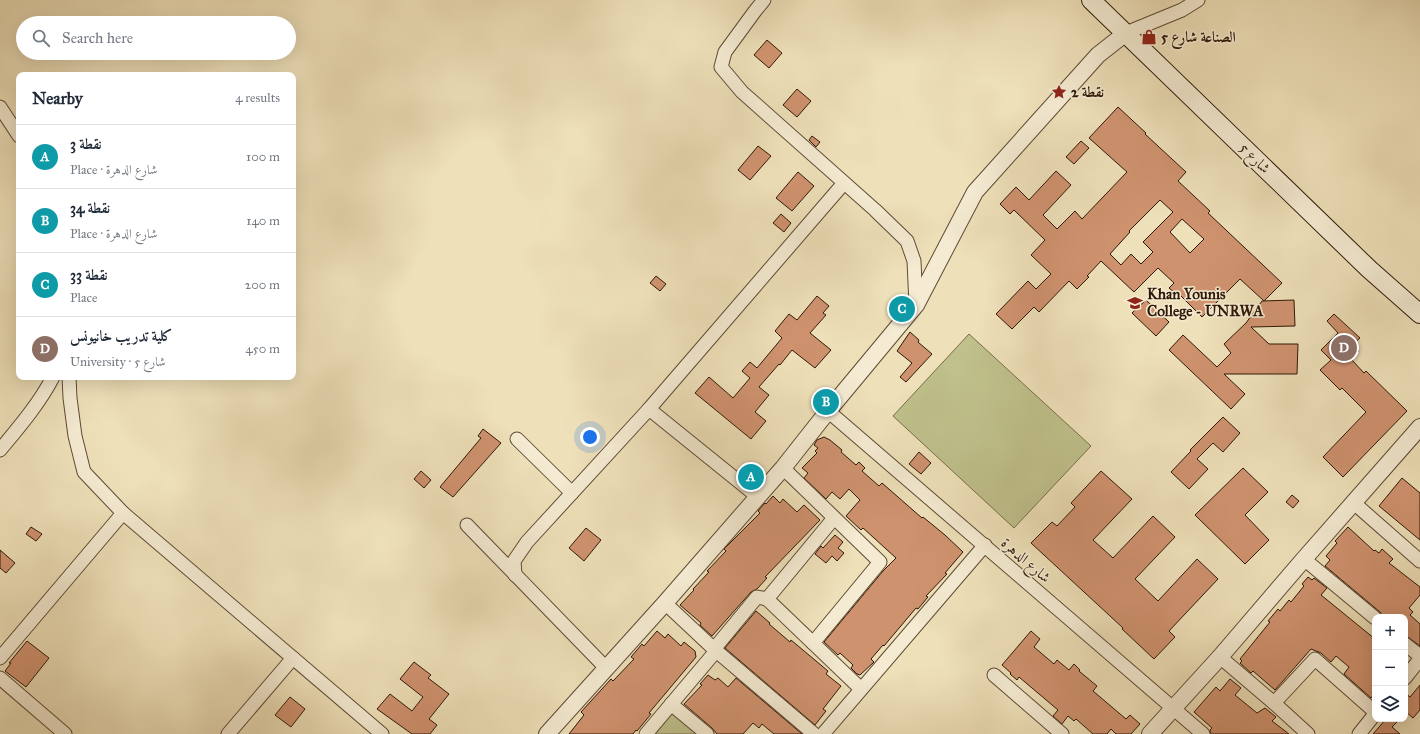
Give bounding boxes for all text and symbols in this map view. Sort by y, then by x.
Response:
search box [16,16,296,60]
icon: search [30,27,52,49]
shop icon: الصناعة شارع 5 [1140,28,1158,46]
place label: الصناعة شارع 5 [1161,28,1236,49]
text: Search here [62,29,133,47]
place icon: نقطة 2 [1050,83,1068,101]
place label: نقطة 2 [1071,83,1104,101]
text: Nearby [32,88,83,109]
text: 4 results [235,90,280,106]
text: نقطة 3 [70,135,102,153]
street label: شارع 5 [1233,139,1274,180]
text: A [41,149,49,165]
text: 100 m [246,149,280,165]
text: Place · شارع الدهرة [70,162,157,178]
text: نقطة 34 [70,199,110,217]
text: B [41,213,49,229]
text: 140 m [246,213,280,229]
text: Place · شارع الدهرة [70,226,157,242]
text: نقطة 33 [70,266,108,284]
text: C [41,277,49,293]
text: 200 m [245,277,280,293]
place label: Khan Younis College - UNRWA [1147,285,1264,321]
text: Place [70,290,97,306]
pin: C [889,294,915,324]
school or university icon: Khan Younis College - UNRWA [1126,294,1144,312]
text: كلية تدريب خانيونس [70,327,173,345]
pin: D [1331,333,1357,363]
text: D [40,341,50,357]
text: 450 m [245,341,280,357]
text: University · شارع 5 [70,354,166,370]
pin: B [813,387,839,417]
your location [580,427,600,447]
pin: A [738,462,764,492]
street label: شارع الدهرة [995,534,1054,589]
map controls [1372,614,1408,722]
button: + [1372,614,1408,650]
button: − [1372,650,1408,686]
button: layers [1372,686,1408,722]

